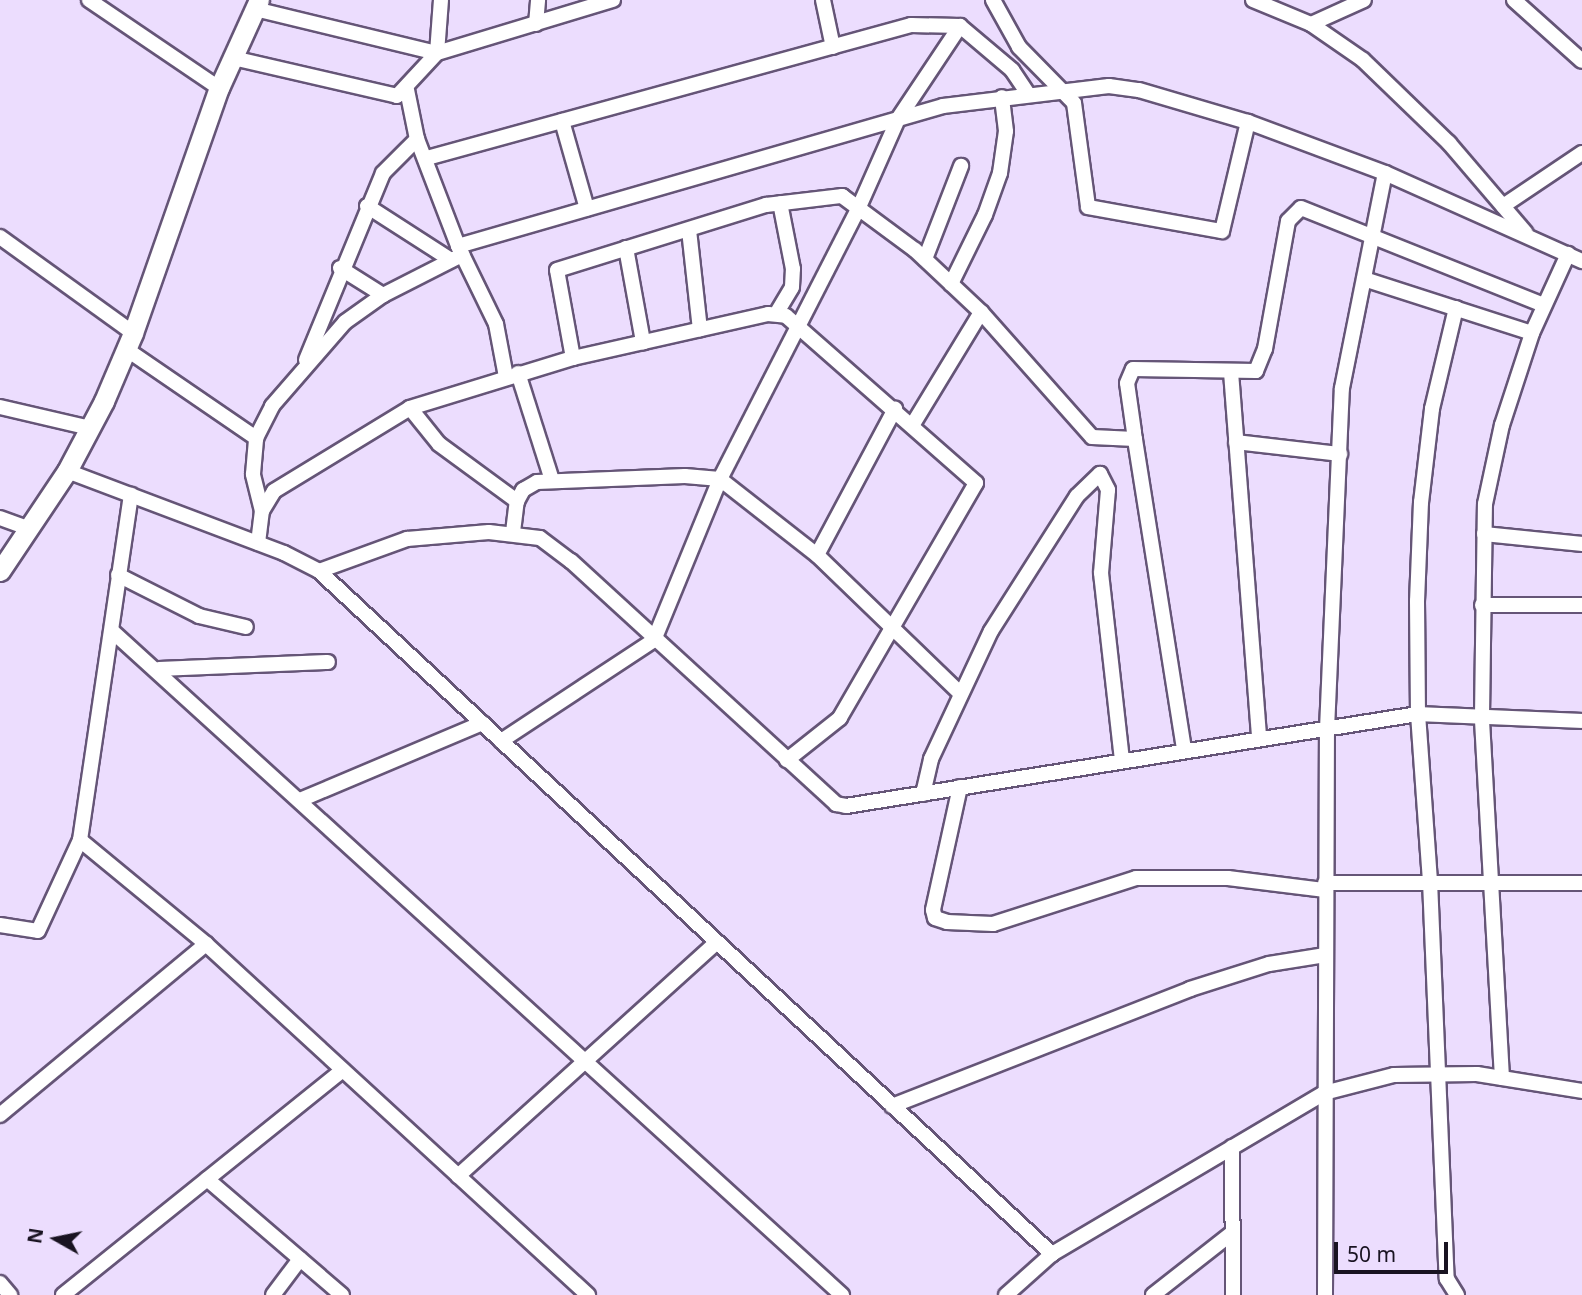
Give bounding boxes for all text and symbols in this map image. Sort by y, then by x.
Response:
north arrow [21,1204,91,1274]
text: N [21,1226,49,1245]
scale bar [1337,1228,1451,1272]
text: 50 m [1347,1240,1396,1268]

